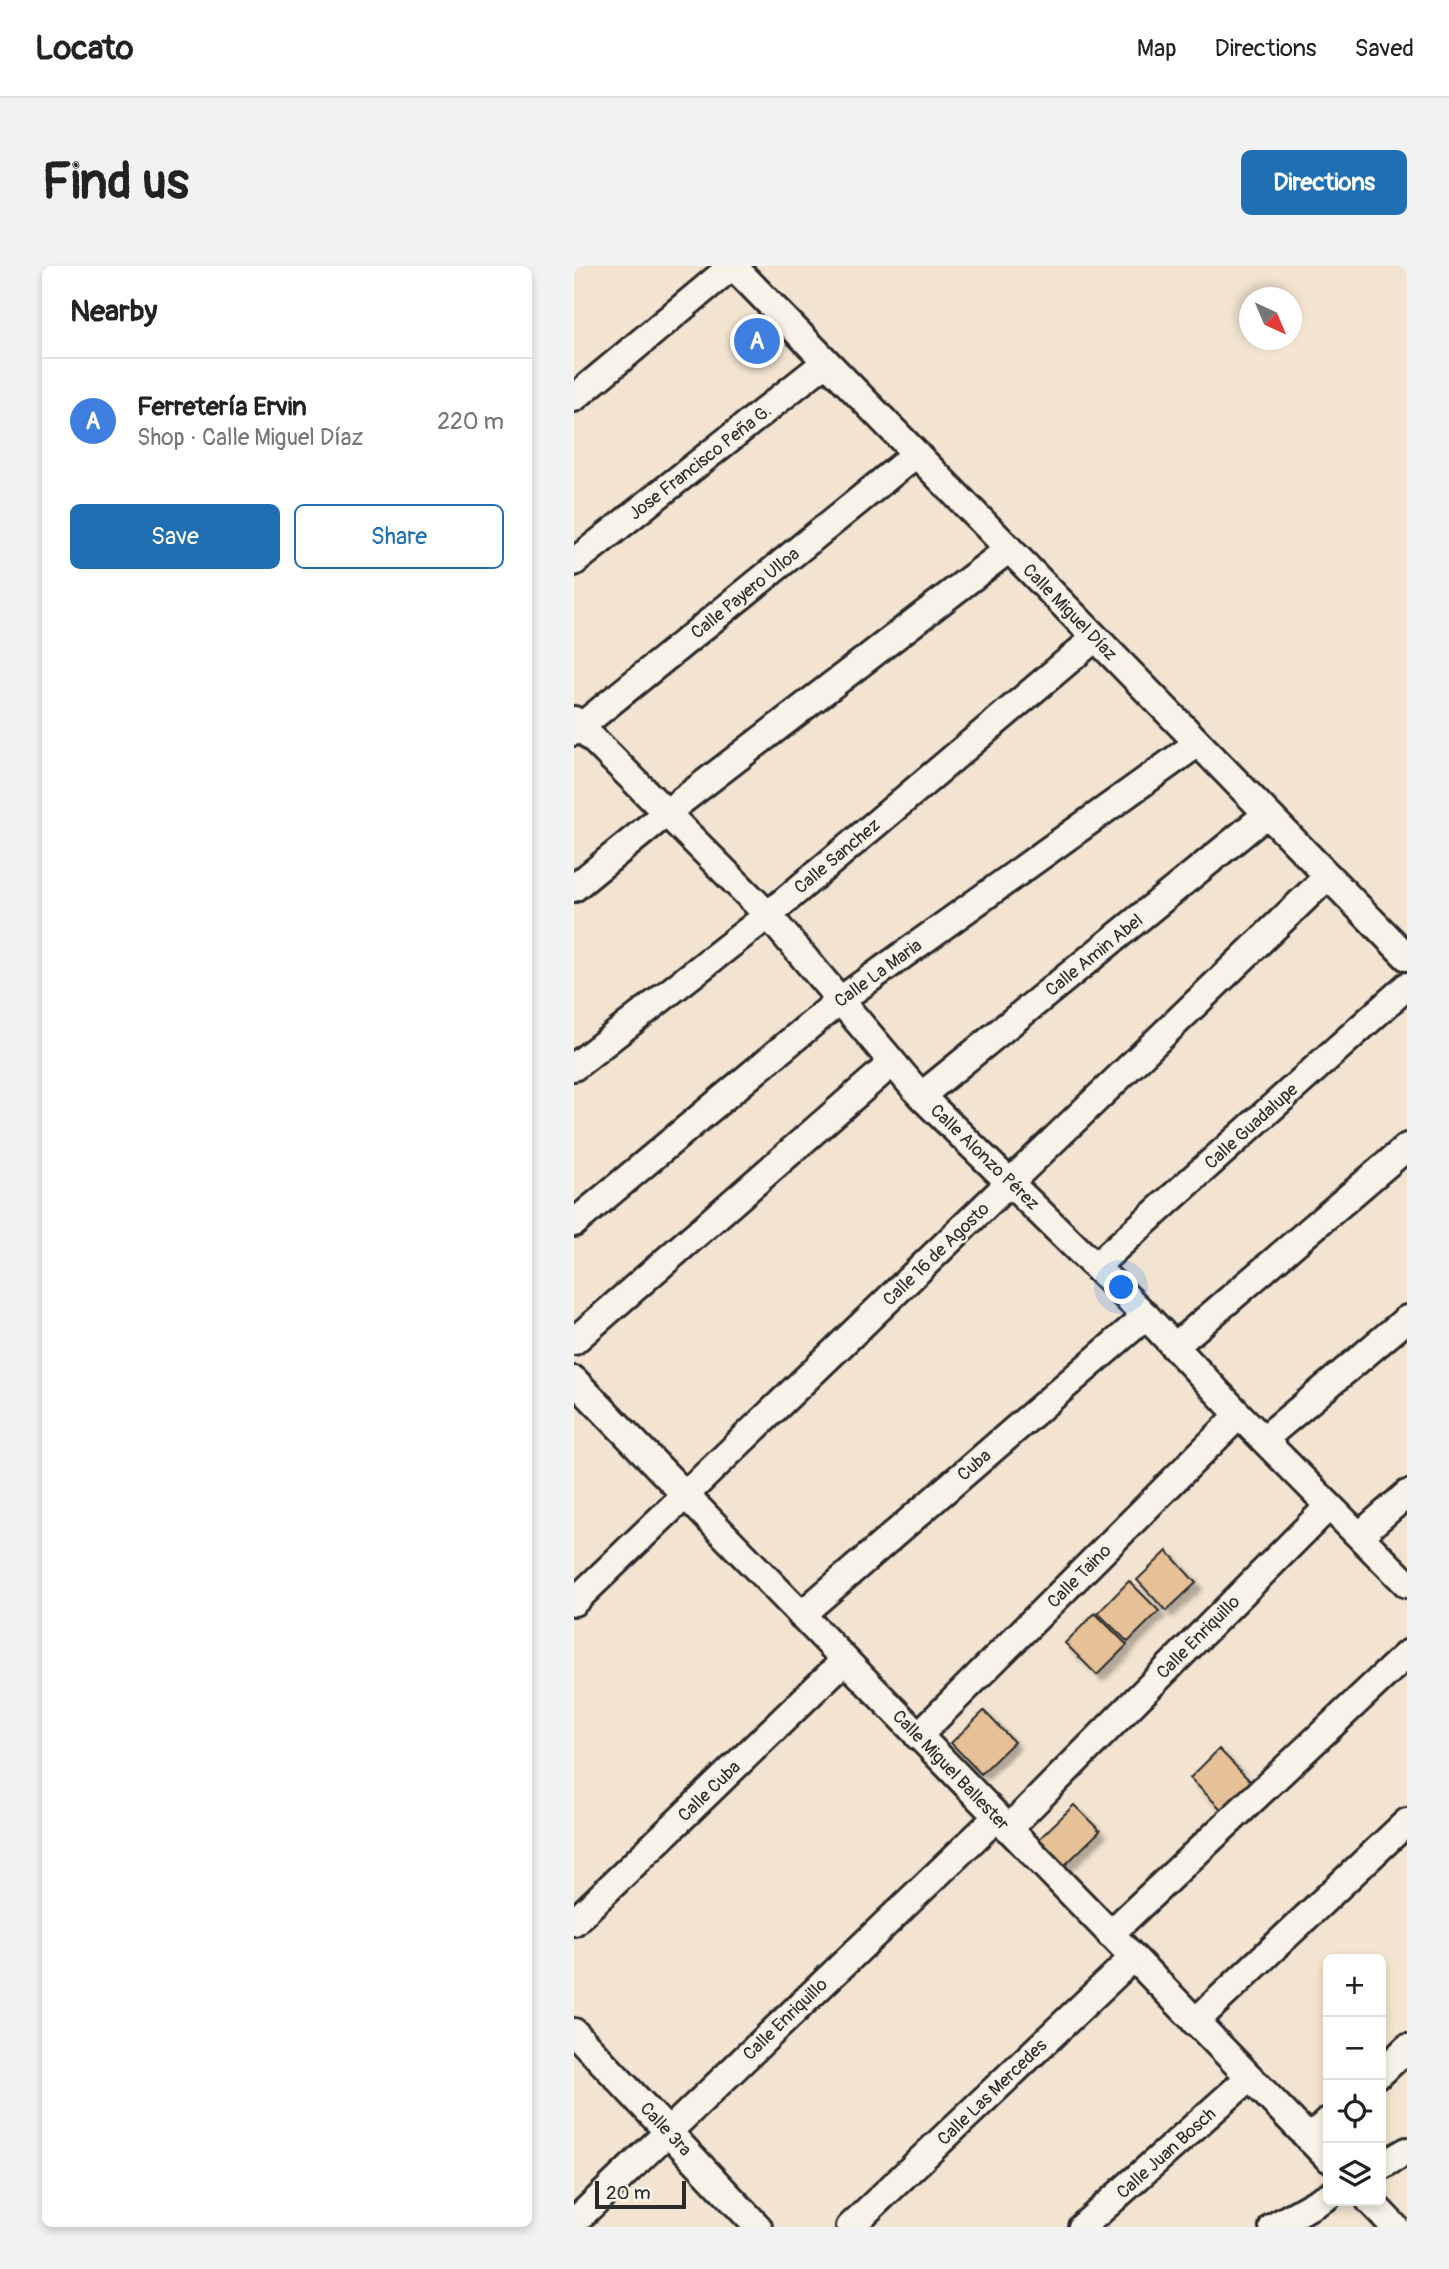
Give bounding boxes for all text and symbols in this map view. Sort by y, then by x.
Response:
text: Locato [35,28,133,69]
text: Map [1137,34,1177,63]
text: Directions [1215,34,1316,63]
text: Saved [1354,34,1414,63]
button: Directions [1241,150,1407,215]
text: Find us [42,152,189,213]
north arrow [1239,287,1302,350]
text: Nearby [70,293,157,330]
pin: A [734,315,780,367]
text: Ferretería Ervin [137,391,307,423]
street label: Jose Francisco Peña G. [624,400,776,525]
text: A [86,407,100,436]
text: 220 m [437,407,504,436]
text: Shop · Calle Miguel Díaz [137,423,363,452]
button: Save [70,504,280,569]
button: Share [294,504,504,569]
street label: Calle Payero Ulloa [686,543,804,644]
street label: Calle Miguel Díaz [1018,559,1122,666]
street label: Calle Sanchez [790,814,885,899]
street label: Calle Amin Abel [1041,909,1148,1002]
street label: Calle La Maria [830,934,927,1013]
street label: Calle Guadalupe [1200,1078,1303,1174]
street label: Calle Alonzo Pérez [925,1099,1044,1215]
street label: Calle 16 de Agosto [878,1197,995,1311]
your location [1104,1270,1138,1304]
street label: Cuba [953,1444,996,1486]
street label: Calle Taino [1042,1539,1116,1613]
street label: Calle Enriquillo [1152,1590,1245,1684]
street label: Calle Miguel Ballester [887,1705,1014,1836]
street label: Calle Cuba [673,1756,745,1827]
map controls [1323,1954,1386,2206]
button: + [1323,1954,1386,2017]
street label: Calle Enriquillo [738,1973,833,2065]
button: − [1323,2017,1386,2080]
street label: Calle Las Mercedes [933,2034,1052,2150]
button: locate [1323,2080,1386,2143]
street label: Calle 3ra [635,2097,696,2161]
street label: Calle Juan Bosch [1112,2103,1221,2204]
button: layers [1323,2143,1386,2206]
scale bar [595,2178,686,2210]
text: 20 m [606,2181,651,2205]

